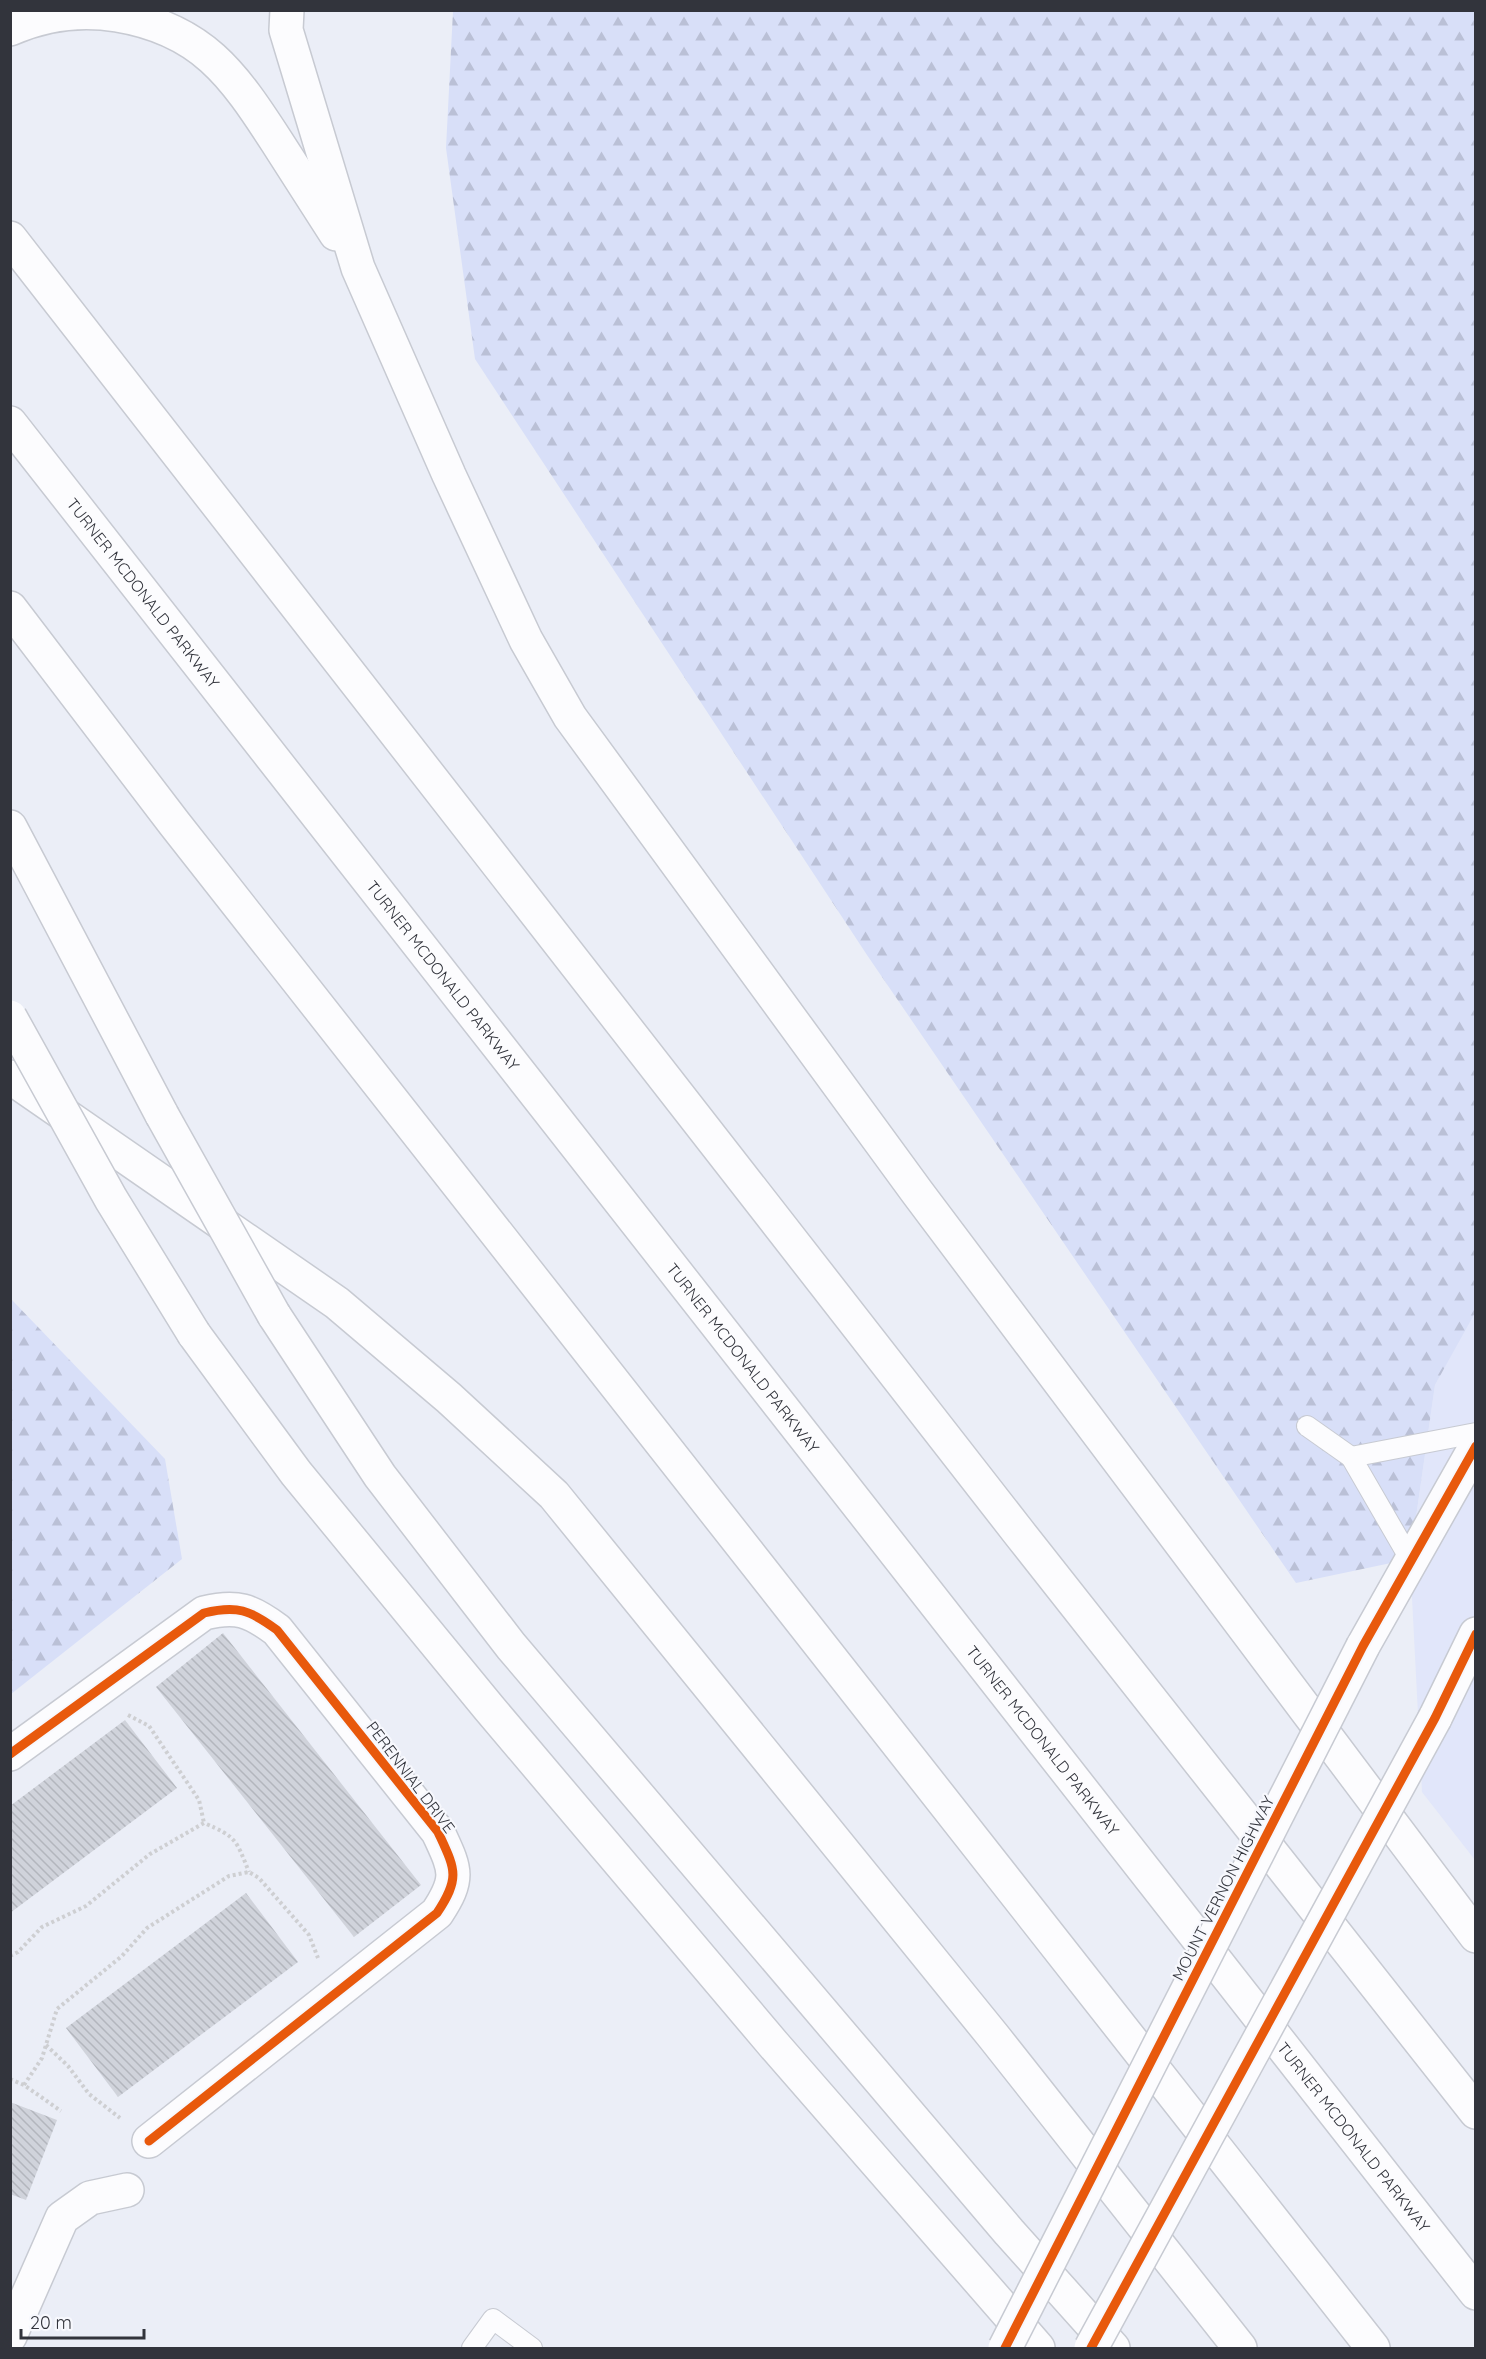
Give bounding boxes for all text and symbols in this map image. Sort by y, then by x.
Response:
street label: TURNER MCDONALD PARKWAY [63,494,224,692]
street label: TURNER MCDONALD PARKWAY [362,876,524,1075]
street label: TURNER MCDONALD PARKWAY [662,1259,824,1457]
street label: TURNER MCDONALD PARKWAY [962,1641,1124,1840]
street label: PERENNIAL DRIVE [362,1717,460,1837]
street label: MOUNT VERNON HIGHWAY [1168,1792,1278,1984]
street label: TURNER MCDONALD PARKWAY [1273,2038,1434,2236]
scale bar [21,2302,144,2340]
text: 20 m [30,2311,72,2334]

